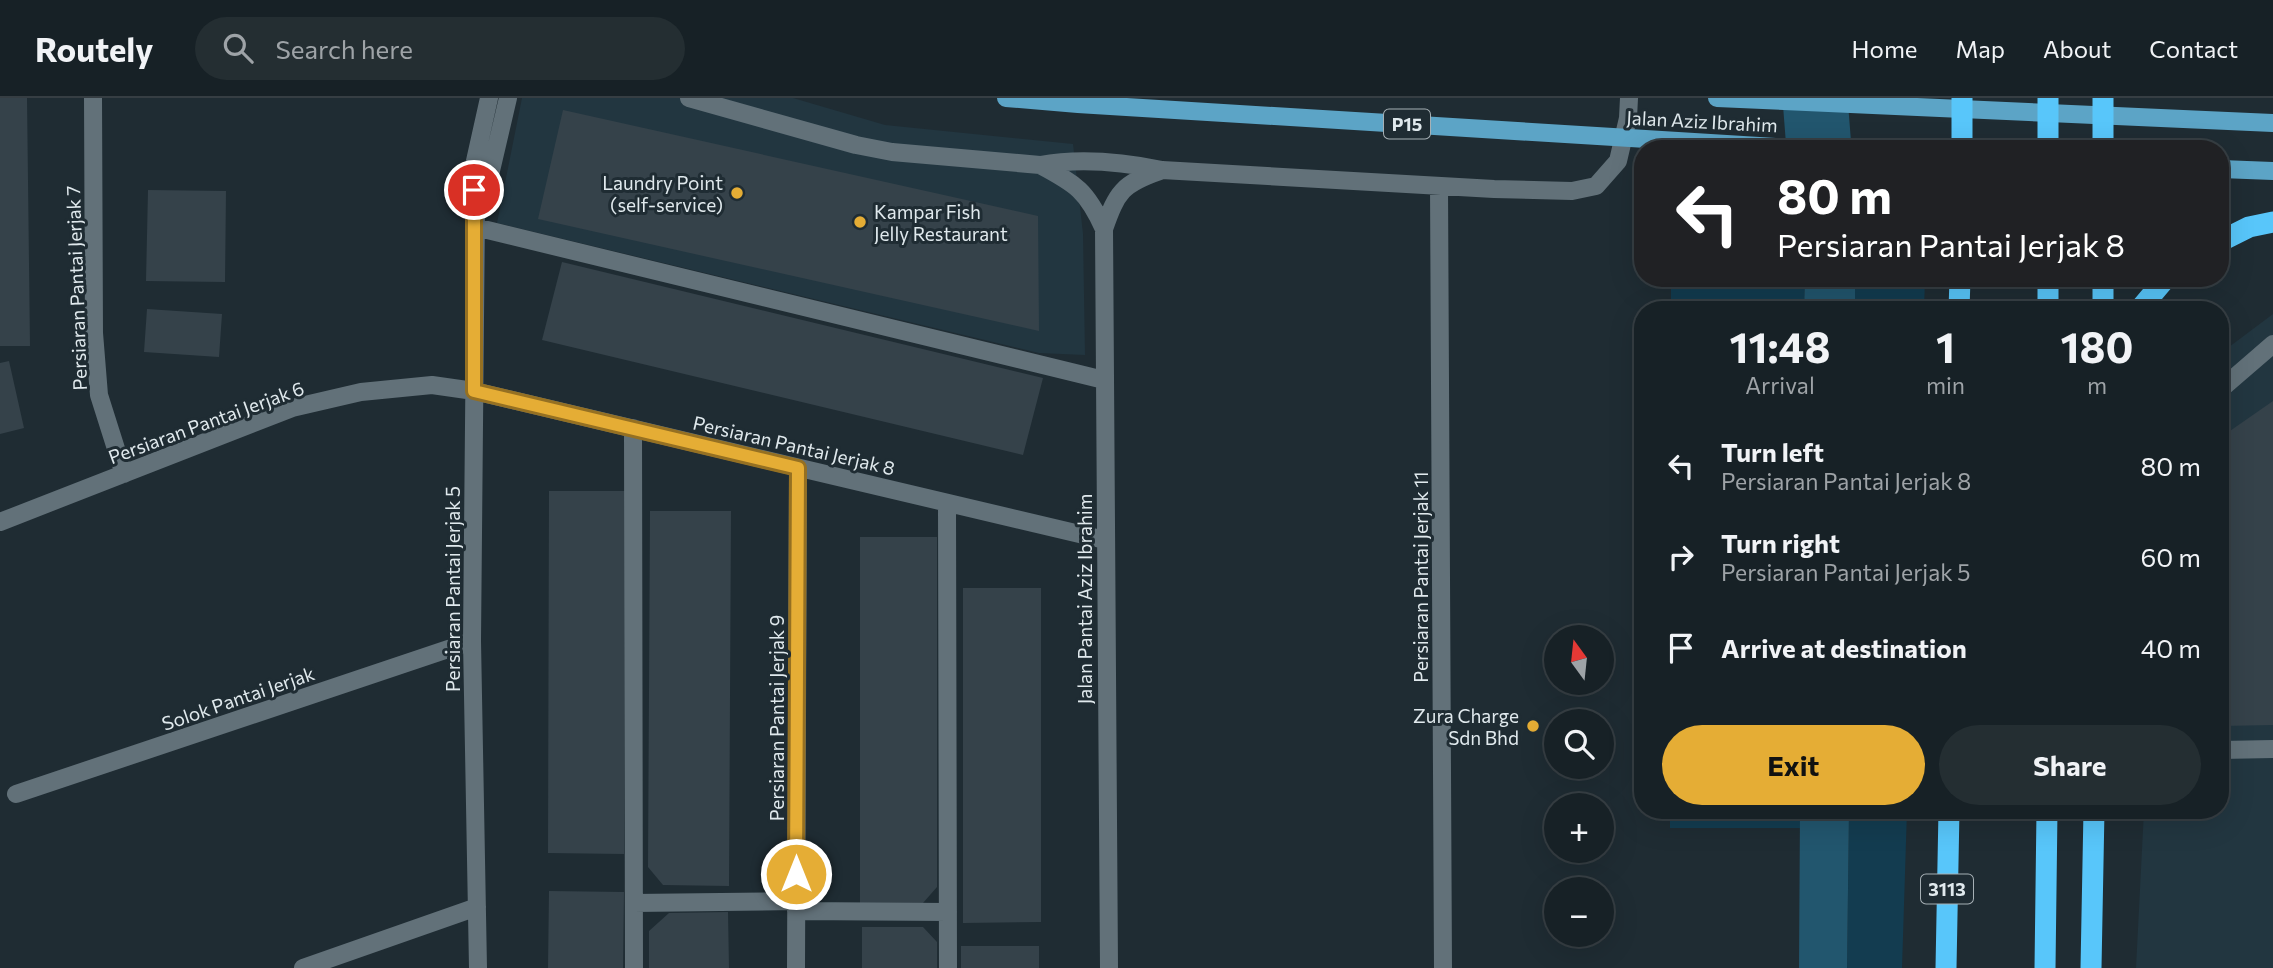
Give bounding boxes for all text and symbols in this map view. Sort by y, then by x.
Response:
search box [195,17,685,80]
text: Routely [35,28,153,69]
icon: search [219,29,257,67]
text: Search here [275,33,413,64]
text: Home [1852,34,1918,63]
text: Map [1956,34,2005,63]
text: About [2043,34,2111,63]
text: Contact [2149,34,2238,63]
street label: Jalan Aziz Ibrahim [1626,106,1778,136]
road number: P15 [1384,110,1430,139]
pin [444,160,504,220]
text: 80 m [1777,164,1892,224]
icon: left [1662,168,1753,259]
icon: arrive [455,171,493,209]
place label: Laundry Point (self-service) [602,171,723,216]
street label: Persiaran Pantai Jerjak 7 [61,185,91,391]
marker: Laundry Point (self-service) [729,185,745,201]
place label: Kampar Fish Jelly Restaurant [874,200,1008,245]
marker: Kampar Fish Jelly Restaurant [852,214,868,230]
text: Persiaran Pantai Jerjak 8 [1777,224,2125,264]
text: 11:48 [1730,320,1830,372]
text: 1 [1936,320,1955,372]
text: 180 [2061,320,2133,372]
text: Arrival [1745,371,1815,399]
text: min [1926,371,1965,399]
text: m [2087,371,2107,399]
street label: Persiaran Pantai Jerjak 6 [105,376,307,468]
street label: Persiaran Pantai Jerjak 8 [691,411,897,479]
text: Turn left [1721,436,1824,467]
icon: left [1662,447,1700,485]
text: 80 m [2141,450,2201,481]
text: Persiaran Pantai Jerjak 8 [1721,467,1971,495]
street label: Persiaran Pantai Jerjak 11 [1409,471,1432,683]
street label: Persiaran Pantai Jerjak 5 [441,486,464,692]
street label: Jalan Pantai Aziz Ibrahim [1073,494,1096,704]
text: Turn right [1721,527,1840,558]
icon: right [1662,538,1700,576]
text: 60 m [2141,541,2201,572]
text: Persiaran Pantai Jerjak 5 [1721,558,1970,586]
street label: Persiaran Pantai Jerjak 9 [765,615,788,821]
north arrow [1544,625,1614,695]
map controls [1544,625,1614,947]
icon: arrive [1662,629,1700,667]
text: Arrive at destination [1721,632,1967,663]
text: 40 m [2141,632,2201,663]
street label: Solok Pantai Jerjak [159,661,317,735]
place label: Zura Charge Sdn Bhd [1413,704,1519,749]
button: search [1544,709,1614,779]
marker: Zura Charge Sdn Bhd [1525,718,1541,734]
button: Exit [1662,725,1925,805]
button: Share [1939,725,2201,805]
button: + [1544,793,1614,863]
position arrow [759,837,833,911]
road number: 3113 [1921,874,1973,904]
button: − [1544,877,1614,947]

